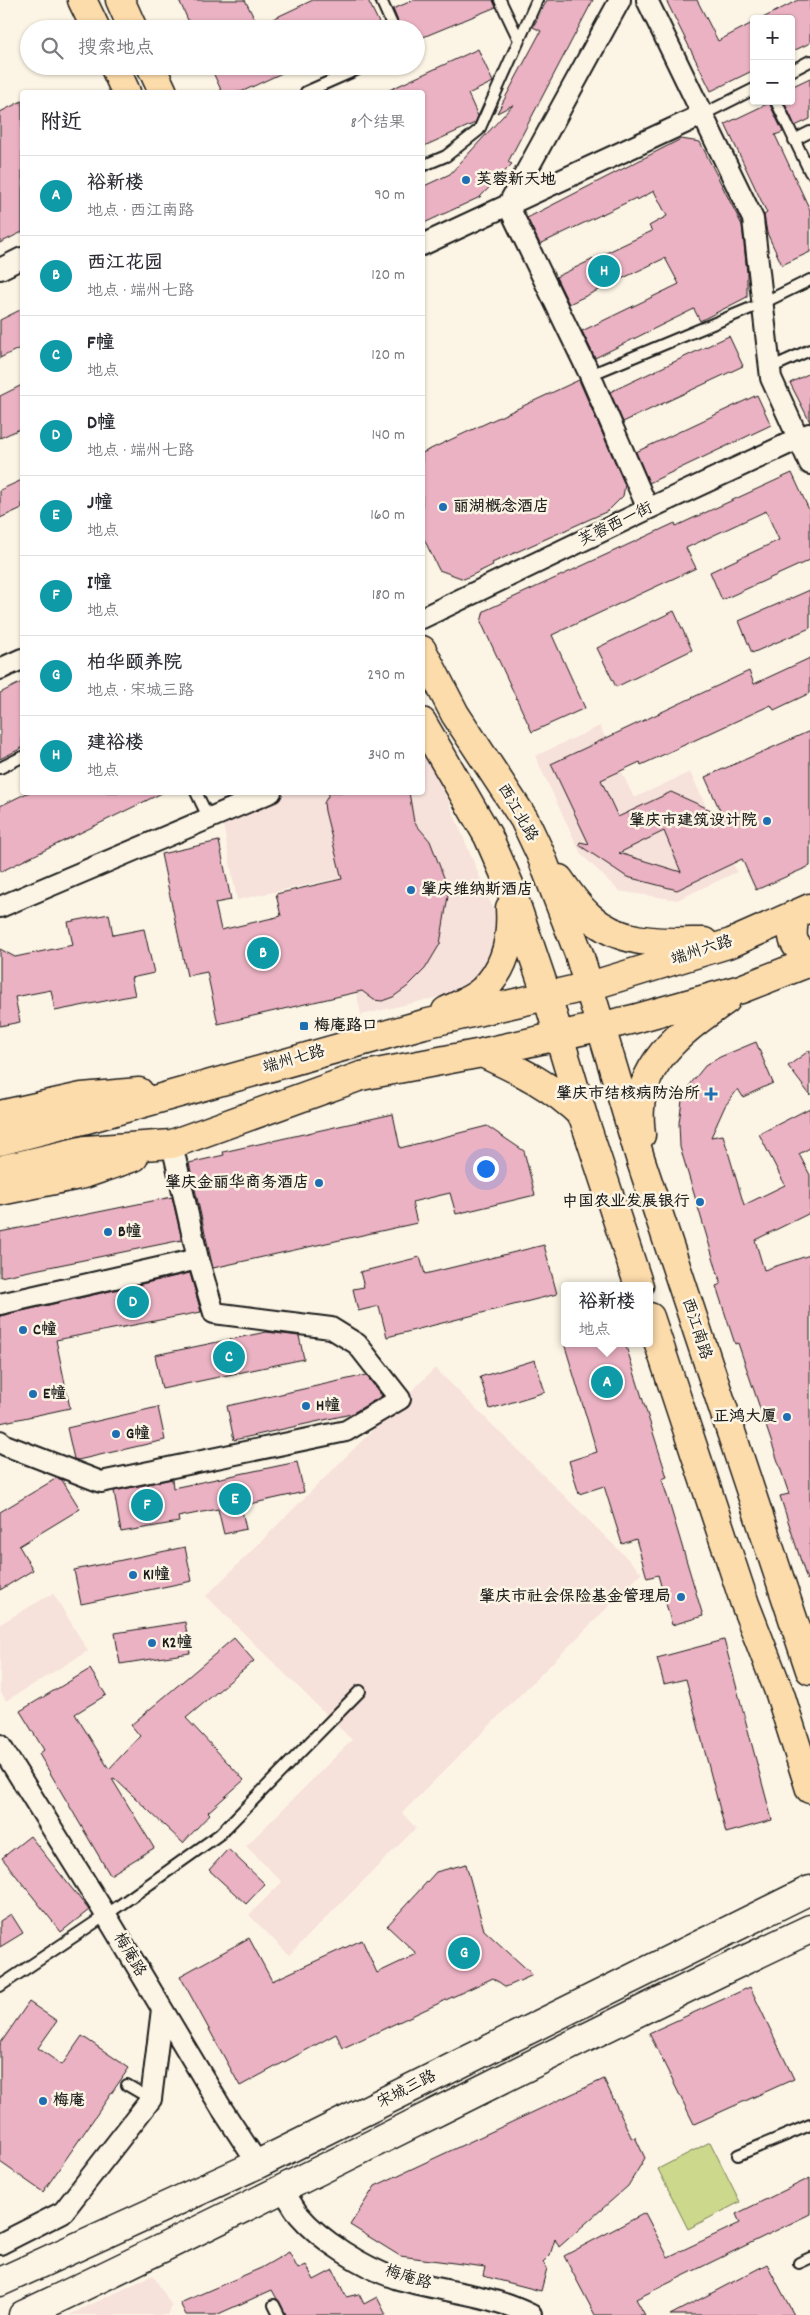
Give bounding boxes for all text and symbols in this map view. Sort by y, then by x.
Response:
map controls [750,15,795,105]
button: + [750,15,795,60]
search box [20,20,425,75]
icon: search [38,34,66,62]
text: 搜索地点 [78,36,154,63]
button: − [750,60,795,105]
text: 附近 [40,109,82,139]
text: 8个结果 [351,112,405,135]
place label: 芙蓉新天地 [476,169,556,192]
text: 裕新楼 [87,171,144,198]
marker: 芙蓉新天地 [460,174,472,186]
text: A [52,184,60,207]
text: 90 m [374,184,405,207]
text: 地点 · 西江南路 [87,200,194,223]
text: 西江花园 [87,251,163,278]
pin: H [588,252,620,290]
text: B [52,264,60,287]
text: 120 m [371,264,405,287]
text: 地点 · 端州七路 [87,280,194,303]
text: F幢 [87,331,114,358]
text: C [52,344,60,367]
text: 120 m [371,344,405,367]
text: 地点 [87,360,119,383]
text: D幢 [87,411,116,438]
text: D [52,424,60,447]
text: 140 m [371,424,405,447]
text: 地点 · 端州七路 [87,440,194,463]
text: J幢 [87,491,113,518]
place label: 丽湖概念酒店 [453,496,549,519]
street label: 芙蓉西一街 [575,497,657,553]
marker: 丽湖概念酒店 [437,501,449,513]
text: E [52,504,60,527]
text: 160 m [370,504,405,527]
text: 地点 [87,520,119,543]
text: I幢 [87,571,112,598]
text: F [52,584,60,607]
text: 180 m [372,584,405,607]
text: 地点 [87,600,119,623]
text: 柏华颐养院 [87,651,182,678]
text: G [52,664,60,687]
text: 290 m [367,664,405,687]
text: 地点 · 宋城三路 [87,680,194,703]
text: 建裕楼 [87,731,144,758]
text: H [52,744,60,767]
text: 340 m [368,744,405,767]
text: 地点 [87,760,119,783]
street label: 西江北路 [491,780,543,846]
place label: 肇庆市建筑设计院 [629,810,757,833]
marker: 肇庆市建筑设计院 [761,815,773,827]
place label: 肇庆维纳斯酒店 [421,879,533,902]
marker: 肇庆维纳斯酒店 [405,884,417,896]
street label: 端州六路 [668,930,736,972]
pin: B [247,934,279,972]
place label: 梅庵路口 [314,1015,378,1038]
marker: 梅庵路口 [298,1020,310,1032]
street label: 端州七路 [260,1040,328,1080]
place label: 肇庆市结核病防治所 [556,1083,700,1106]
marker: 肇庆市结核病防治所 [704,1087,718,1101]
your location [473,1156,499,1182]
place label: 肇庆金丽华商务酒店 [165,1172,309,1195]
marker: 肇庆金丽华商务酒店 [313,1177,325,1189]
place label: 中国农业发展银行 [562,1191,690,1214]
marker: 中国农业发展银行 [694,1196,706,1208]
place label: B幢 [118,1221,142,1244]
marker: B幢 [102,1226,114,1238]
popup [561,1282,653,1347]
pin: D [117,1283,149,1321]
text: 裕新楼 [578,1290,636,1317]
street label: 西江南路 [675,1295,717,1363]
place label: C幢 [33,1319,57,1342]
text: 地点 [578,1319,611,1342]
marker: C幢 [17,1324,29,1336]
pin: C [213,1338,245,1376]
pin: A [591,1363,623,1401]
place label: E幢 [43,1383,66,1406]
marker: E幢 [27,1388,39,1400]
place label: H幢 [316,1395,340,1418]
marker: H幢 [300,1400,312,1412]
place label: 正鸿大厦 [713,1406,777,1429]
marker: 正鸿大厦 [781,1411,793,1423]
place label: G幢 [126,1423,150,1446]
marker: G幢 [110,1428,122,1440]
pin: E [219,1480,251,1518]
pin: F [131,1486,163,1524]
place label: K1幢 [143,1564,170,1587]
marker: K1幢 [127,1569,139,1581]
place label: 肇庆市社会保险基金管理局 [479,1586,671,1609]
marker: 肇庆市社会保险基金管理局 [675,1591,687,1603]
place label: K2幢 [162,1632,192,1655]
marker: K2幢 [146,1637,158,1649]
street label: 梅庵路 [107,1928,151,1982]
pin: G [448,1934,480,1972]
street label: 宋城三路 [373,2065,441,2115]
place label: 梅庵 [53,2090,85,2113]
marker: 梅庵 [37,2095,49,2107]
street label: 梅庵路 [382,2260,434,2296]

